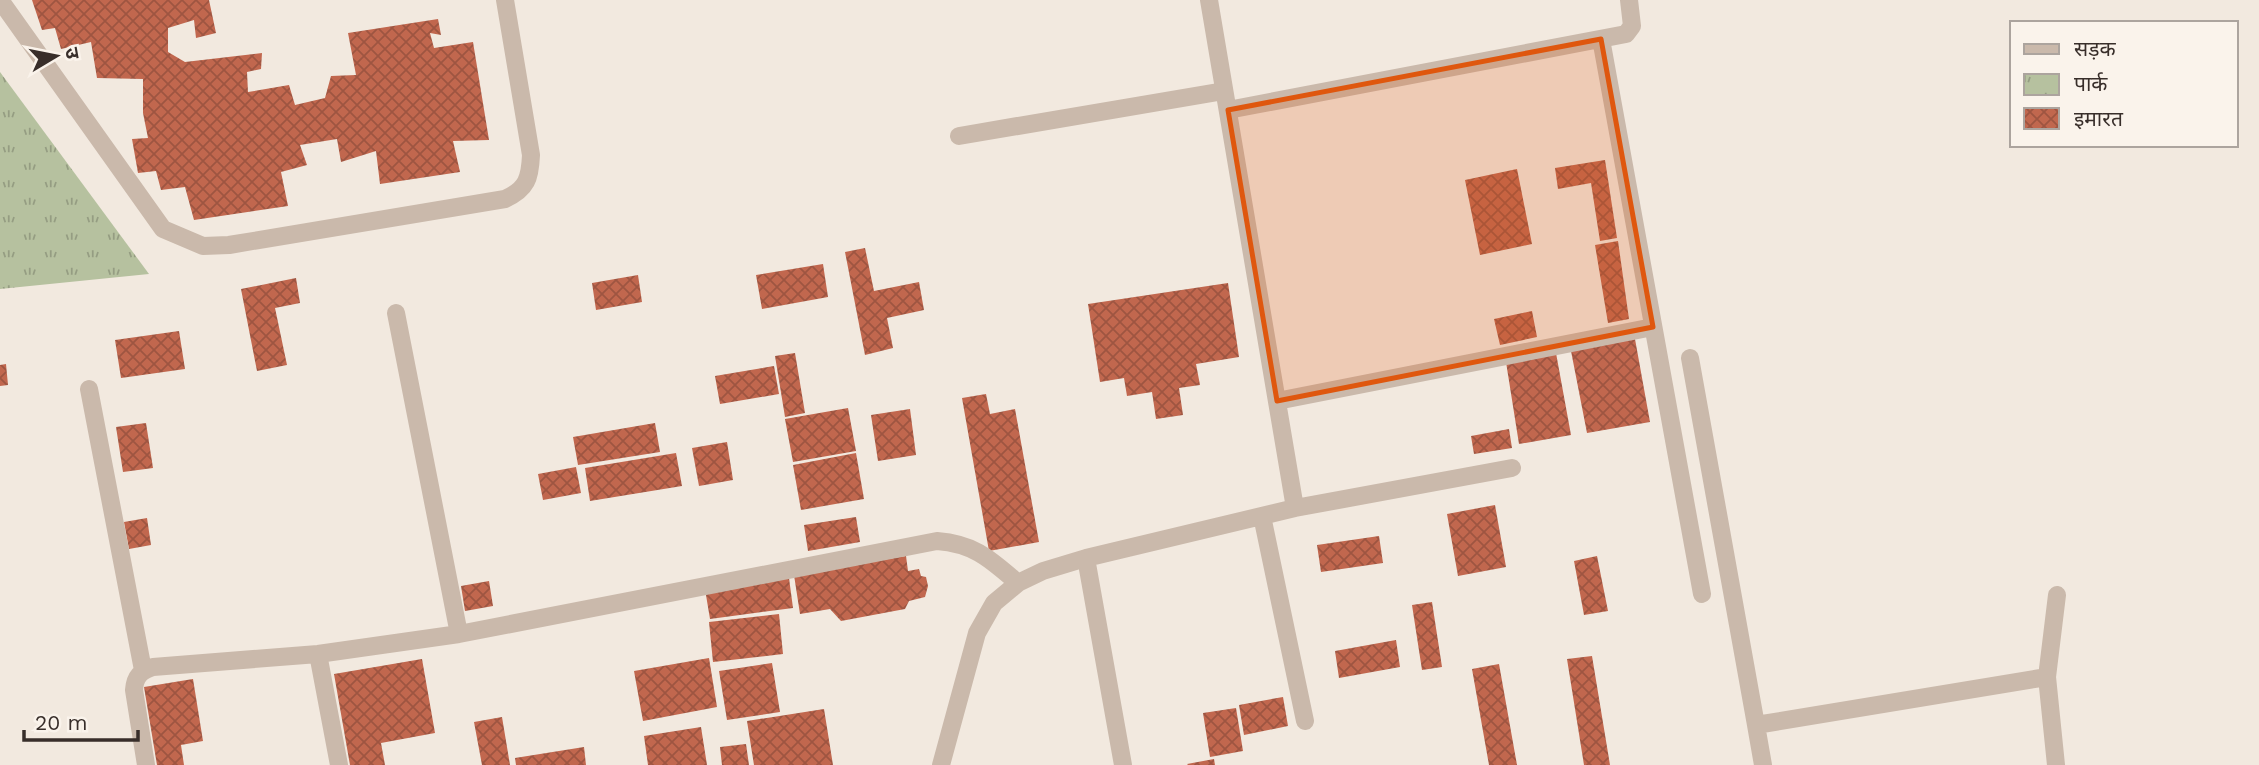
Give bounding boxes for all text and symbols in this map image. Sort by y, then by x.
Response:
north arrow [21,21,91,91]
legend [2010,21,2238,147]
text: सड़क [2074,36,2116,61]
text: उ [60,46,85,61]
text: पार्क [2074,71,2108,96]
text: इमारत [2074,106,2124,131]
scale bar [24,698,138,742]
text: 20 m [35,710,87,735]

